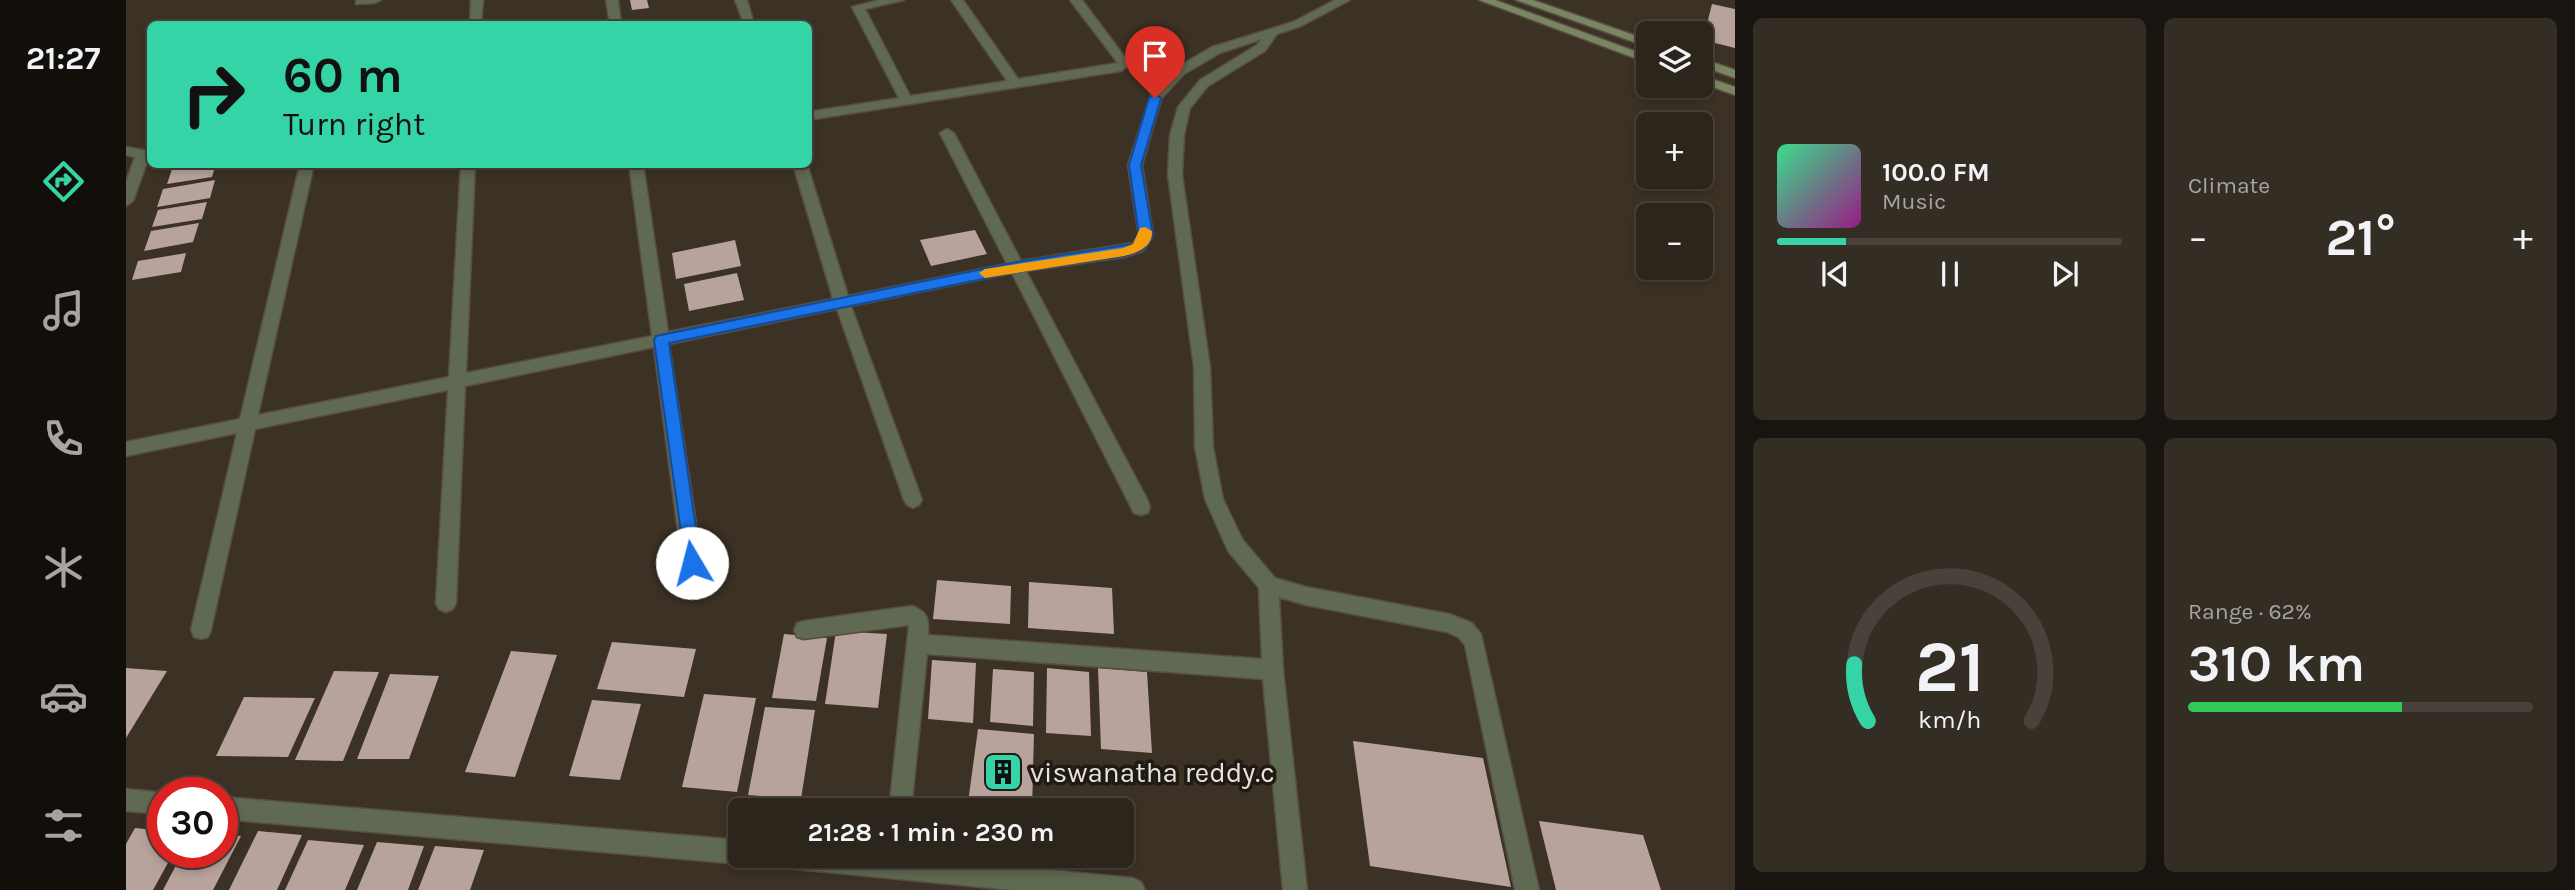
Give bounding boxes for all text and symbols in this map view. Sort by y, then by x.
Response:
map controls [1636,21,1713,280]
button: layers [1636,21,1713,98]
pin [1125,26,1185,98]
icon: arrive [1136,37,1174,75]
text: 21:27 [26,40,100,77]
text: 60 m [283,47,403,104]
icon: right [168,49,259,140]
text: Turn right [283,106,425,143]
button: + [1636,112,1713,189]
icon: directions [39,157,88,206]
text: 100.0 FM [1882,157,1990,188]
text: Climate [2188,172,2270,199]
text: Music [1882,188,1946,215]
button: − [1636,203,1713,280]
text: 21° [2325,207,2396,268]
text: − [2188,215,2208,260]
text: + [2513,215,2533,260]
icon: previous [1816,255,1854,293]
icon: pause [1931,255,1969,293]
icon: next [2046,255,2084,293]
icon: music [39,286,88,335]
icon: phone [39,414,88,463]
position arrow [655,526,729,600]
icon: climate [39,543,88,592]
text: Range · 62% [2188,598,2312,625]
text: 21 [1915,624,1985,709]
text: 310 km [2188,633,2365,694]
icon: car [39,672,88,721]
text: km/h [1918,705,1981,734]
building icon: viswanatha reddy.c [982,751,1024,793]
place label: viswanatha reddy.c [1030,756,1275,789]
speed limit sign: 30 [147,777,238,868]
icon: filters [39,801,88,850]
text: 21:28 · 1 min · 230 m [808,817,1054,848]

